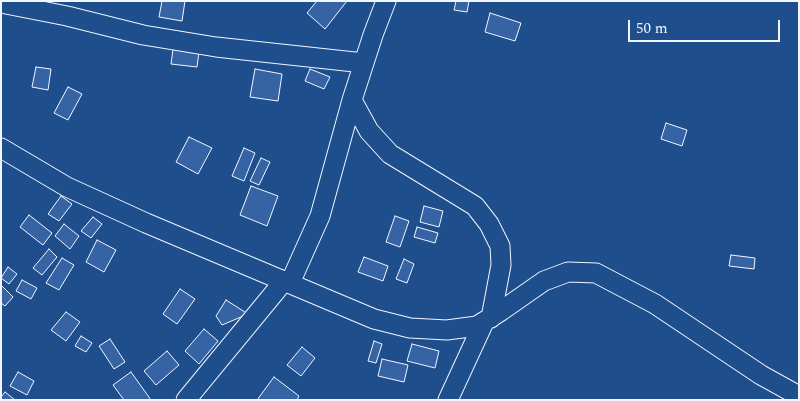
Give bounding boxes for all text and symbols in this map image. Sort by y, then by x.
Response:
scale bar [630,10,782,42]
text: 50 m [636,17,668,40]

